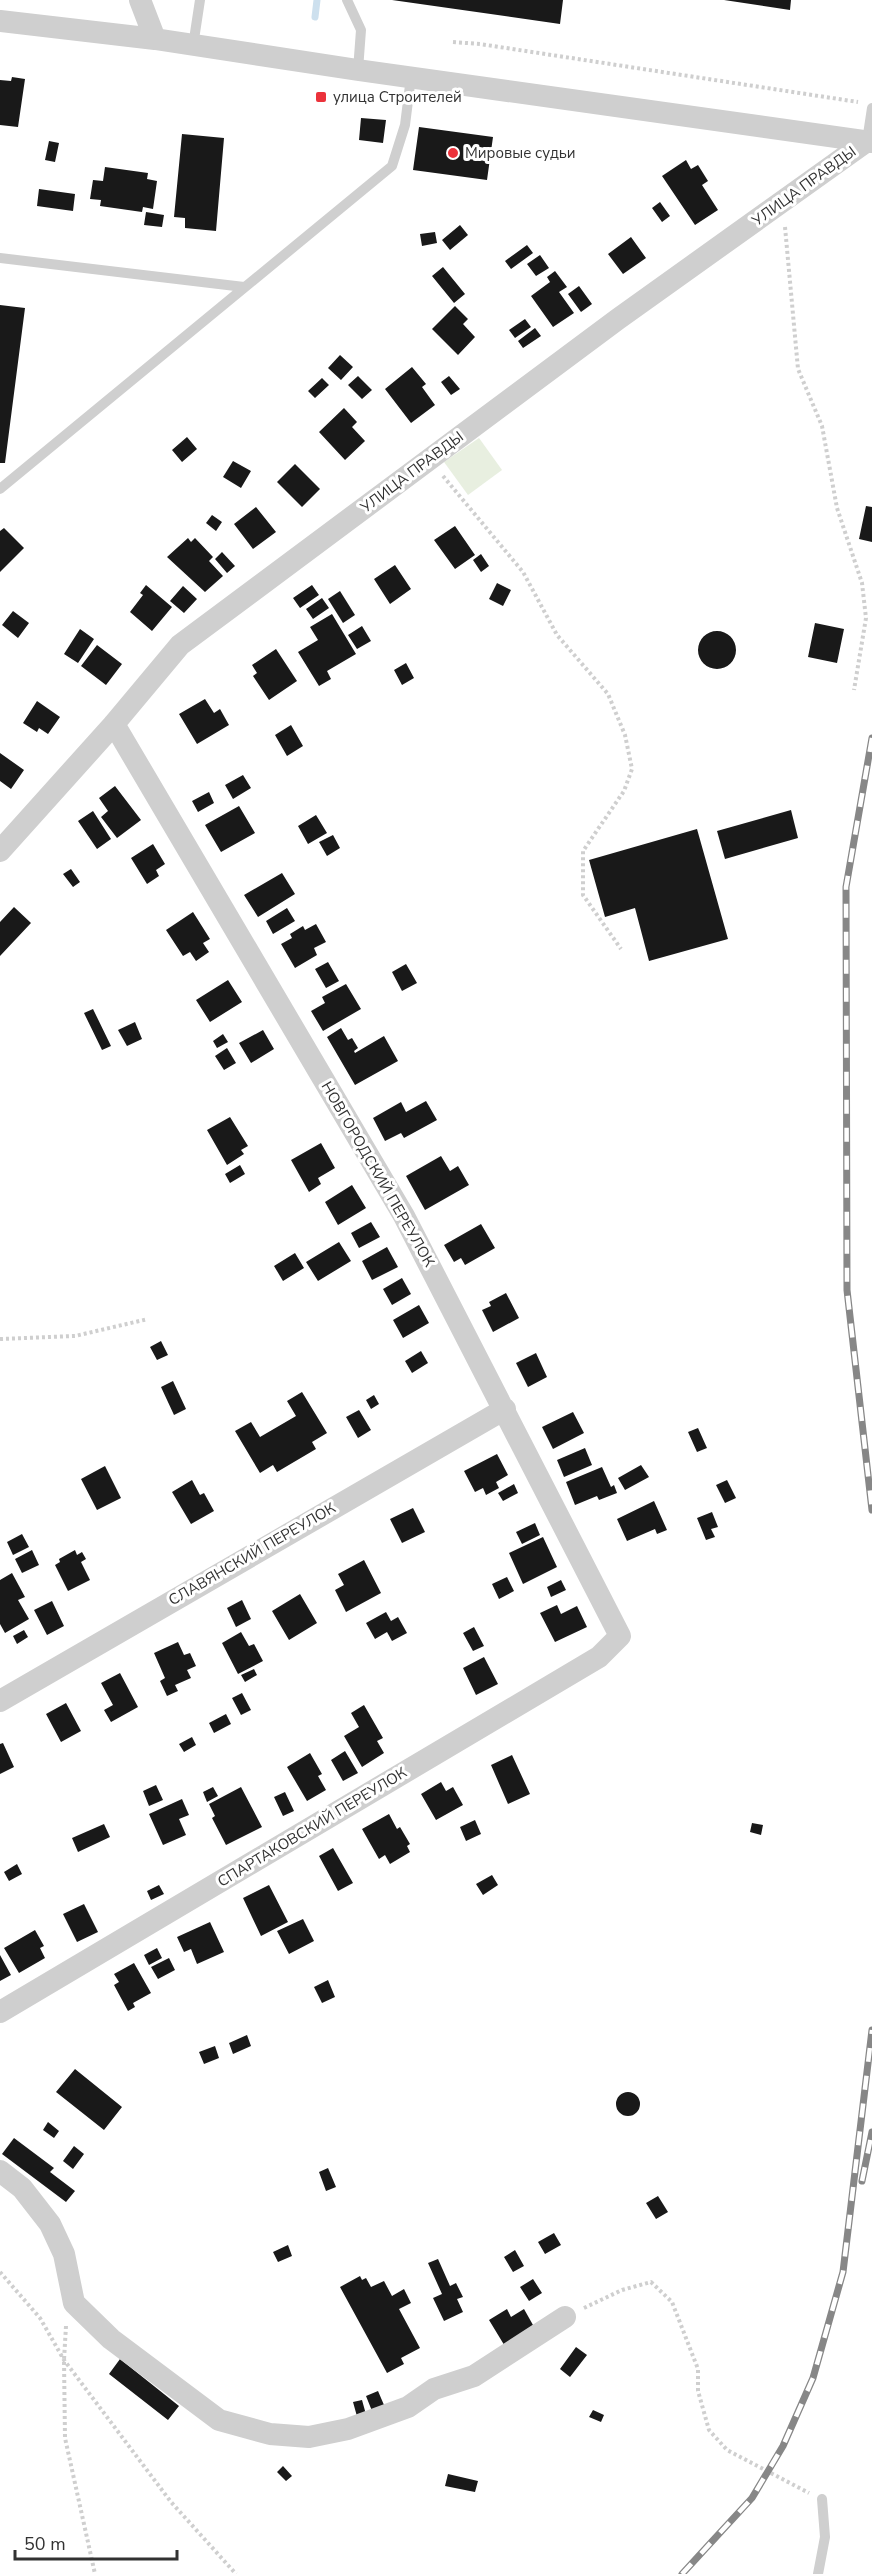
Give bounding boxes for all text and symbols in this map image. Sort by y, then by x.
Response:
place label: улица Строителей [333,87,462,107]
marker: улица Строителей [314,90,328,104]
street label: УЛИЦА ПРАВДЫ [747,142,860,231]
place label: Мировые судьи [465,143,576,163]
marker: Мировые судьи [446,146,460,160]
street label: УЛИЦА ПРАВДЫ [356,427,467,518]
street label: НОВГОРОДСКИЙ ПЕРЕУЛОК [317,1078,440,1271]
street label: СЛАВЯНСКИЙ ПЕРЕУЛОК [165,1498,339,1610]
street label: СПАРТАКОВСКИЙ ПЕРЕУЛОК [214,1762,411,1892]
scale bar [15,2523,177,2561]
text: 50 m [24,2532,66,2556]

